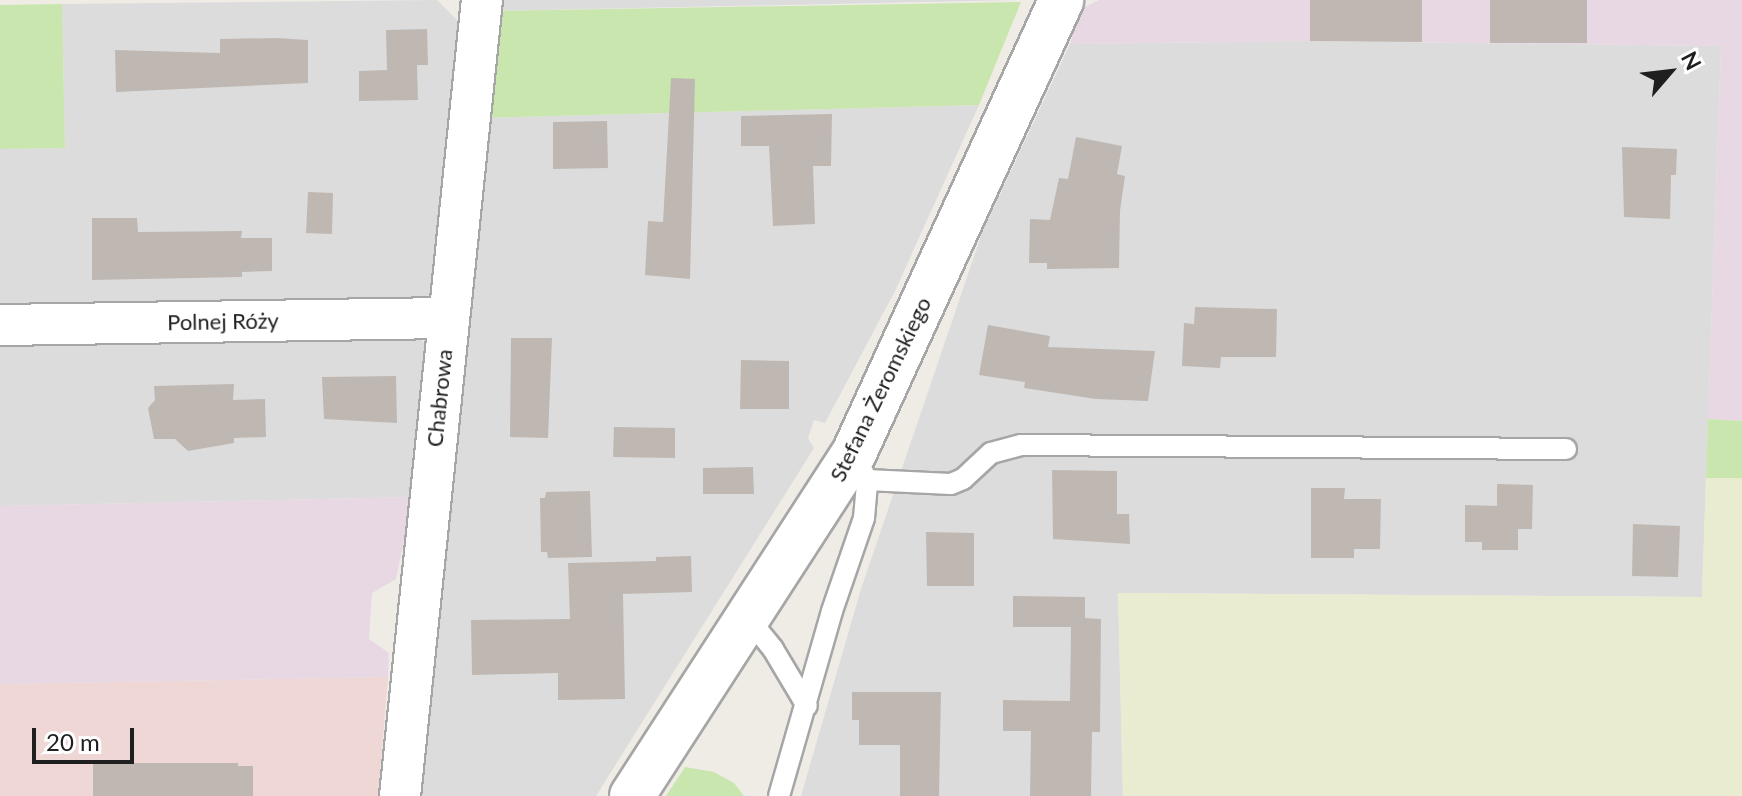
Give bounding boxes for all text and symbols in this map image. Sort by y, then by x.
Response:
north arrow [1630,32,1710,112]
text: N [1676,47,1708,74]
street label: Stefana Żeromskiego [824,292,936,486]
street label: Polnej Róży [167,307,279,335]
street label: Chabrowa [421,348,457,448]
scale bar [36,712,138,762]
text: 20 m [46,727,100,756]

